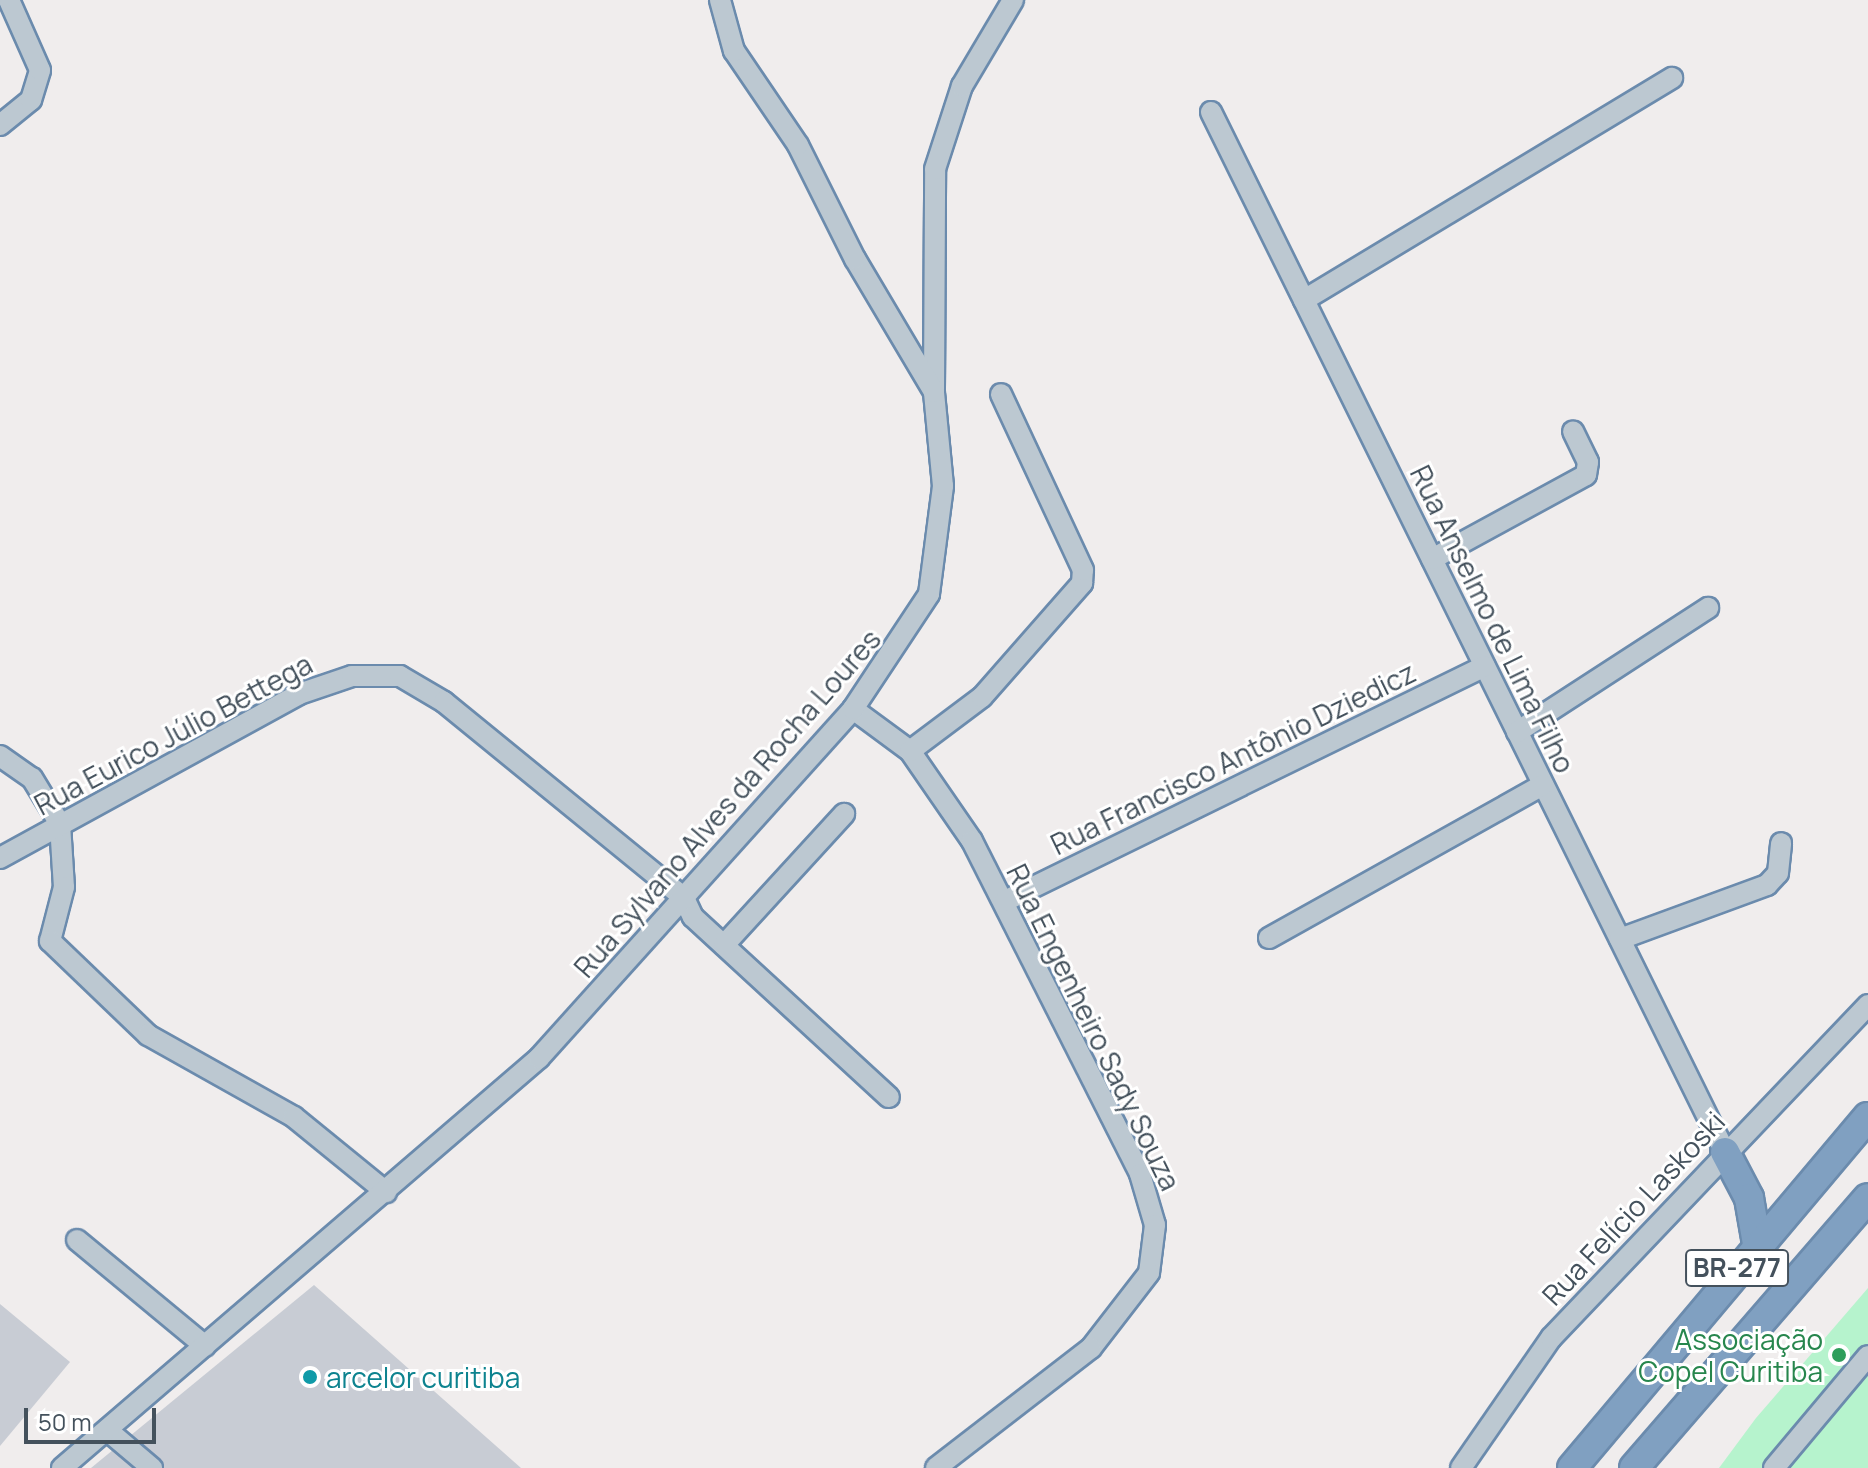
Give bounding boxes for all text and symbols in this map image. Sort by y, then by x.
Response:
street label: Rua Anselmo de Lima Filho [1404,460,1582,778]
street label: Rua Sylvano Alves da Rocha Loures [567,622,887,984]
street label: Rua Eurico Júlio Bettega [28,647,318,821]
street label: Rua Francisco Antônio Dziedicz [1045,655,1421,861]
street label: Rua Engenheiro Sady Souza [1000,859,1188,1195]
street label: Rua Felício Laskoski [1535,1104,1731,1312]
road number: BR-277 [1685,1246,1789,1290]
place label: Associação Copel Curitiba [1638,1322,1823,1388]
marker: Associação Copel Curitiba [1830,1346,1848,1364]
place label: arcelor curitiba [326,1360,520,1394]
marker: arcelor curitiba [301,1368,319,1386]
scale bar [28,1392,160,1442]
text: 50 m [38,1405,92,1438]

